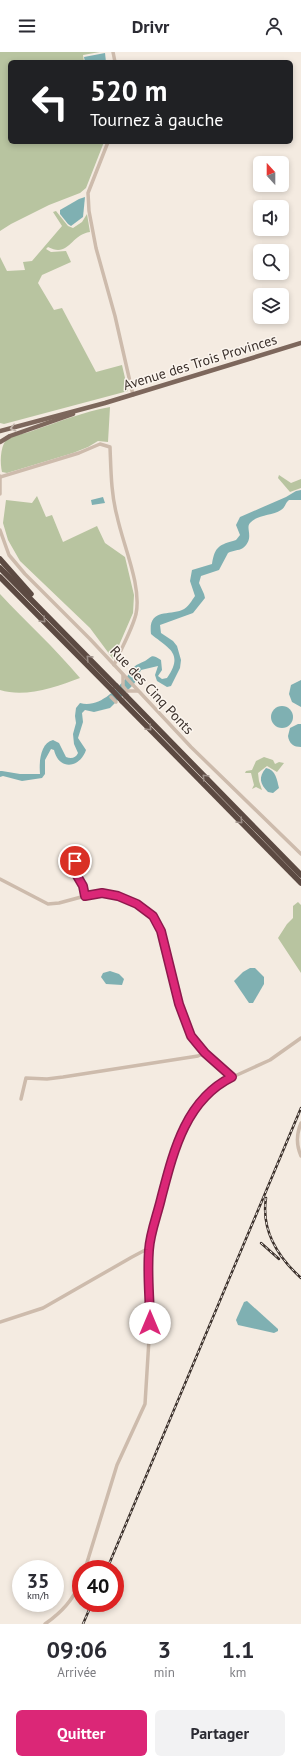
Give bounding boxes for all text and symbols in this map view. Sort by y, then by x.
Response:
icon: menu [16,15,38,37]
text: Drivr [132,15,169,38]
icon: person [263,15,285,37]
text: 520 m [90,72,167,109]
icon: left [24,76,76,128]
text: Tournez à gauche [90,108,223,131]
north arrow [253,156,289,192]
map controls [253,156,289,324]
button: sound [253,200,289,236]
button: search [253,244,289,280]
button: layers [253,288,289,324]
street label: Avenue des Trois Provinces [121,330,279,394]
one-way arrow [10,424,17,432]
one-way arrow [38,615,46,623]
street label: Rue des Cinq Ponts [106,642,198,738]
one-way arrow [86,655,94,663]
one-way arrow [144,724,151,731]
one-way arrow [202,774,210,782]
one-way arrow [235,816,242,824]
pin [58,844,92,878]
icon: arrive [64,850,86,872]
position arrow [129,1302,171,1344]
speed limit sign: 40 [72,1560,124,1612]
text: 35 [27,1568,49,1594]
text: km/h [27,1589,49,1602]
text: 09:06 [46,1634,107,1665]
text: 3 [158,1634,171,1665]
text: 1.1 [221,1634,255,1665]
text: Arrivée [57,1664,96,1681]
text: min [154,1664,175,1681]
text: km [230,1664,246,1681]
button: Quitter [16,1710,147,1756]
button: Partager [155,1710,285,1756]

